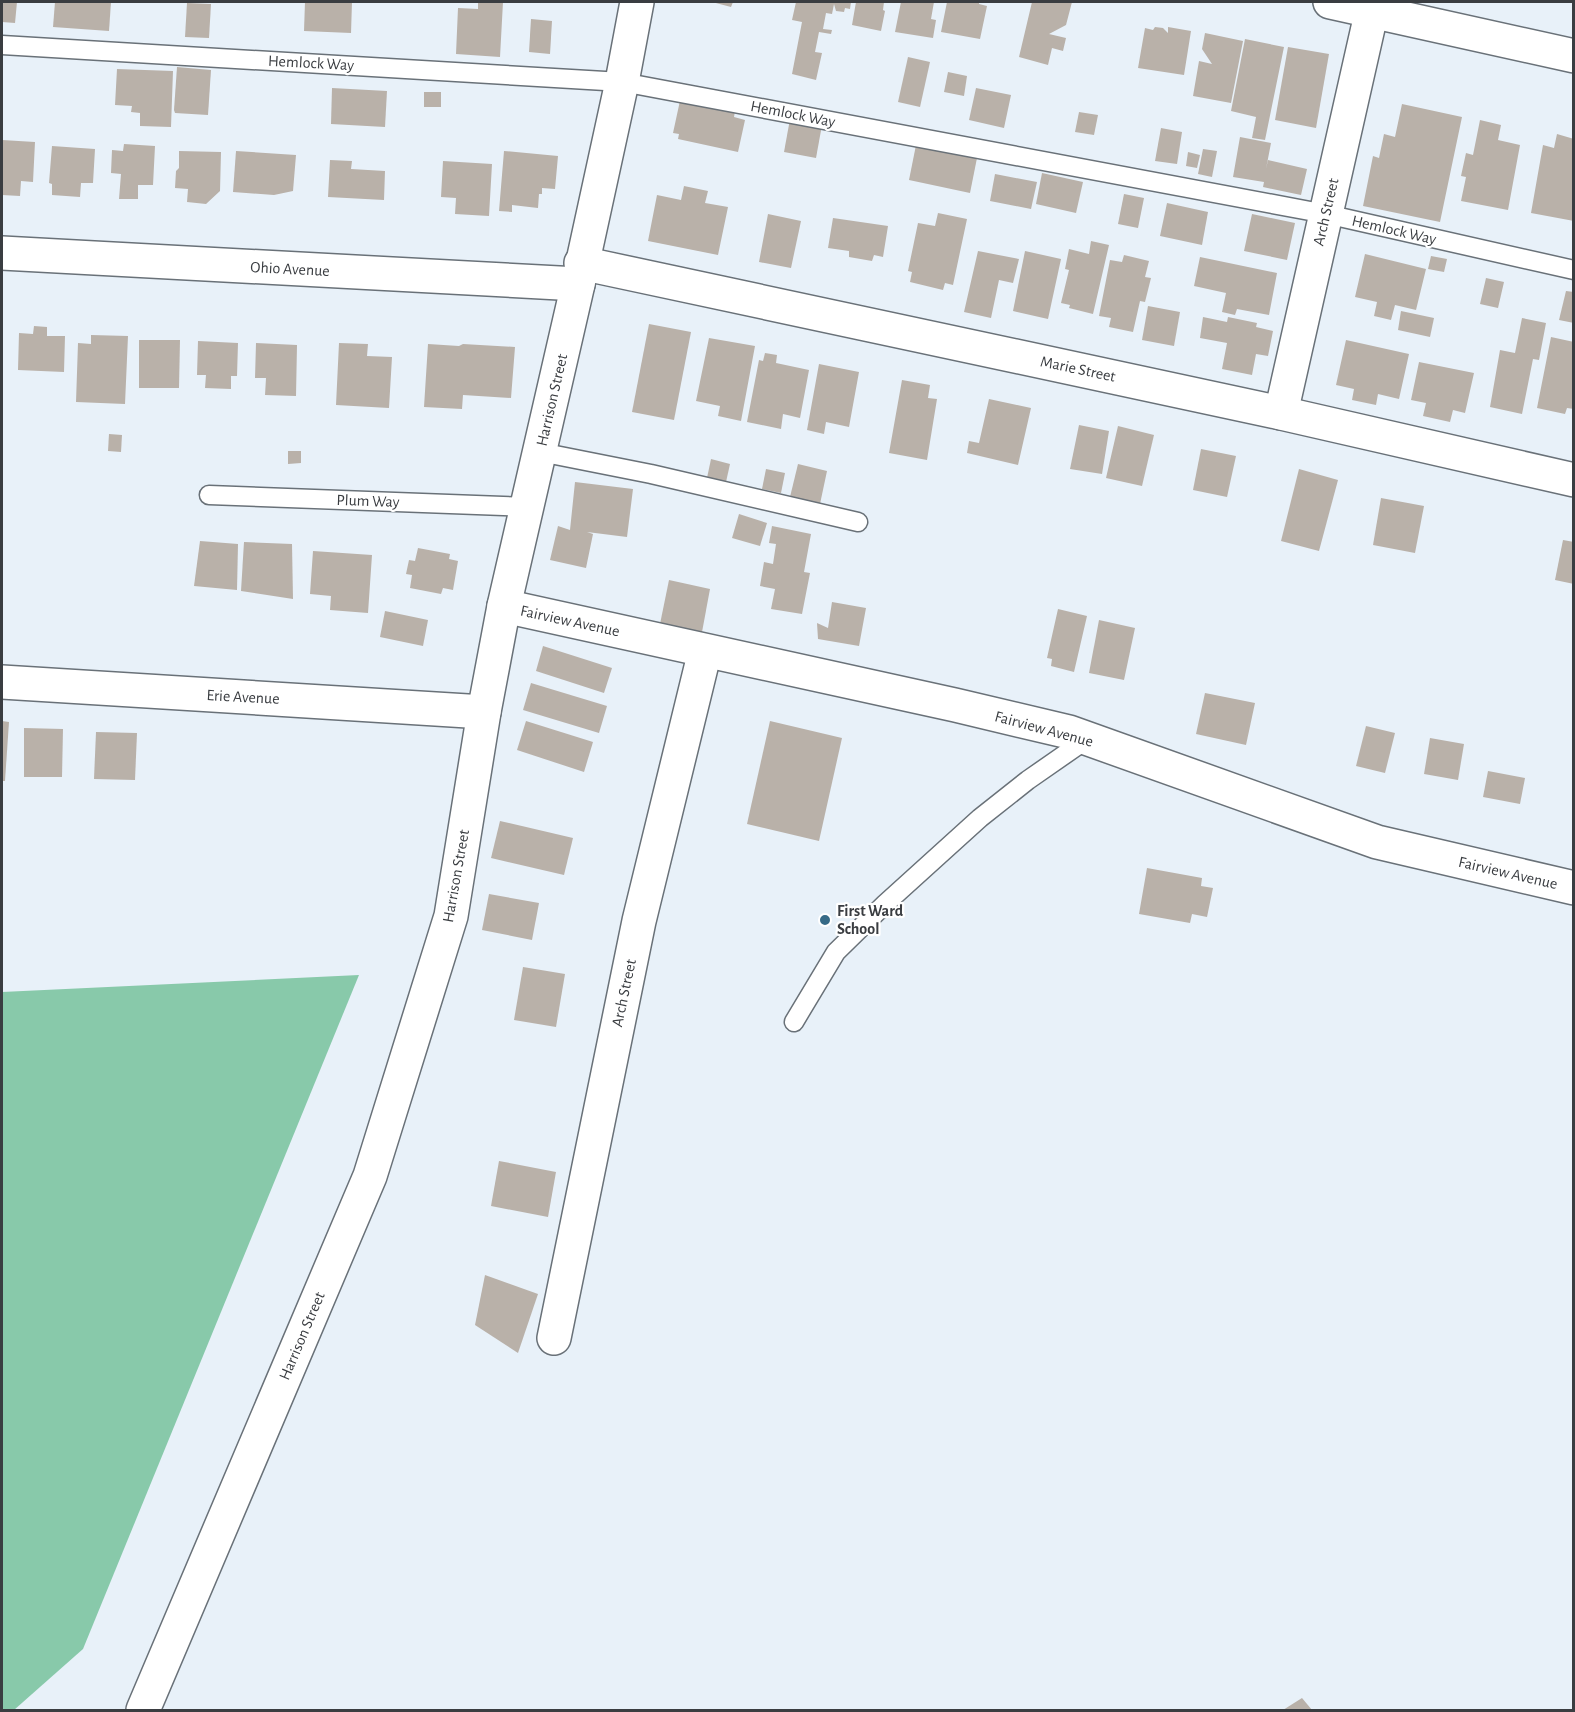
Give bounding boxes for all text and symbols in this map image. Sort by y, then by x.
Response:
street label: Hemlock Way [268,53,355,74]
street label: Hemlock Way [749,98,837,131]
street label: Arch Street [1310,177,1342,247]
street label: Hemlock Way [1350,213,1438,248]
street label: Ohio Avenue [250,259,330,279]
street label: Harrison Street [534,352,570,448]
street label: Marie Street [1039,353,1117,385]
street label: Plum Way [336,492,400,511]
street label: Fairview Avenue [519,603,621,639]
street label: Erie Avenue [206,687,280,707]
street label: Fairview Avenue [993,708,1095,750]
street label: Harrison Street [440,828,472,924]
street label: Fairview Avenue [1457,854,1559,892]
place label: First Ward School [837,903,904,937]
marker: First Ward School [818,913,832,927]
street label: Arch Street [609,958,639,1028]
street label: Harrison Street [276,1289,328,1383]

